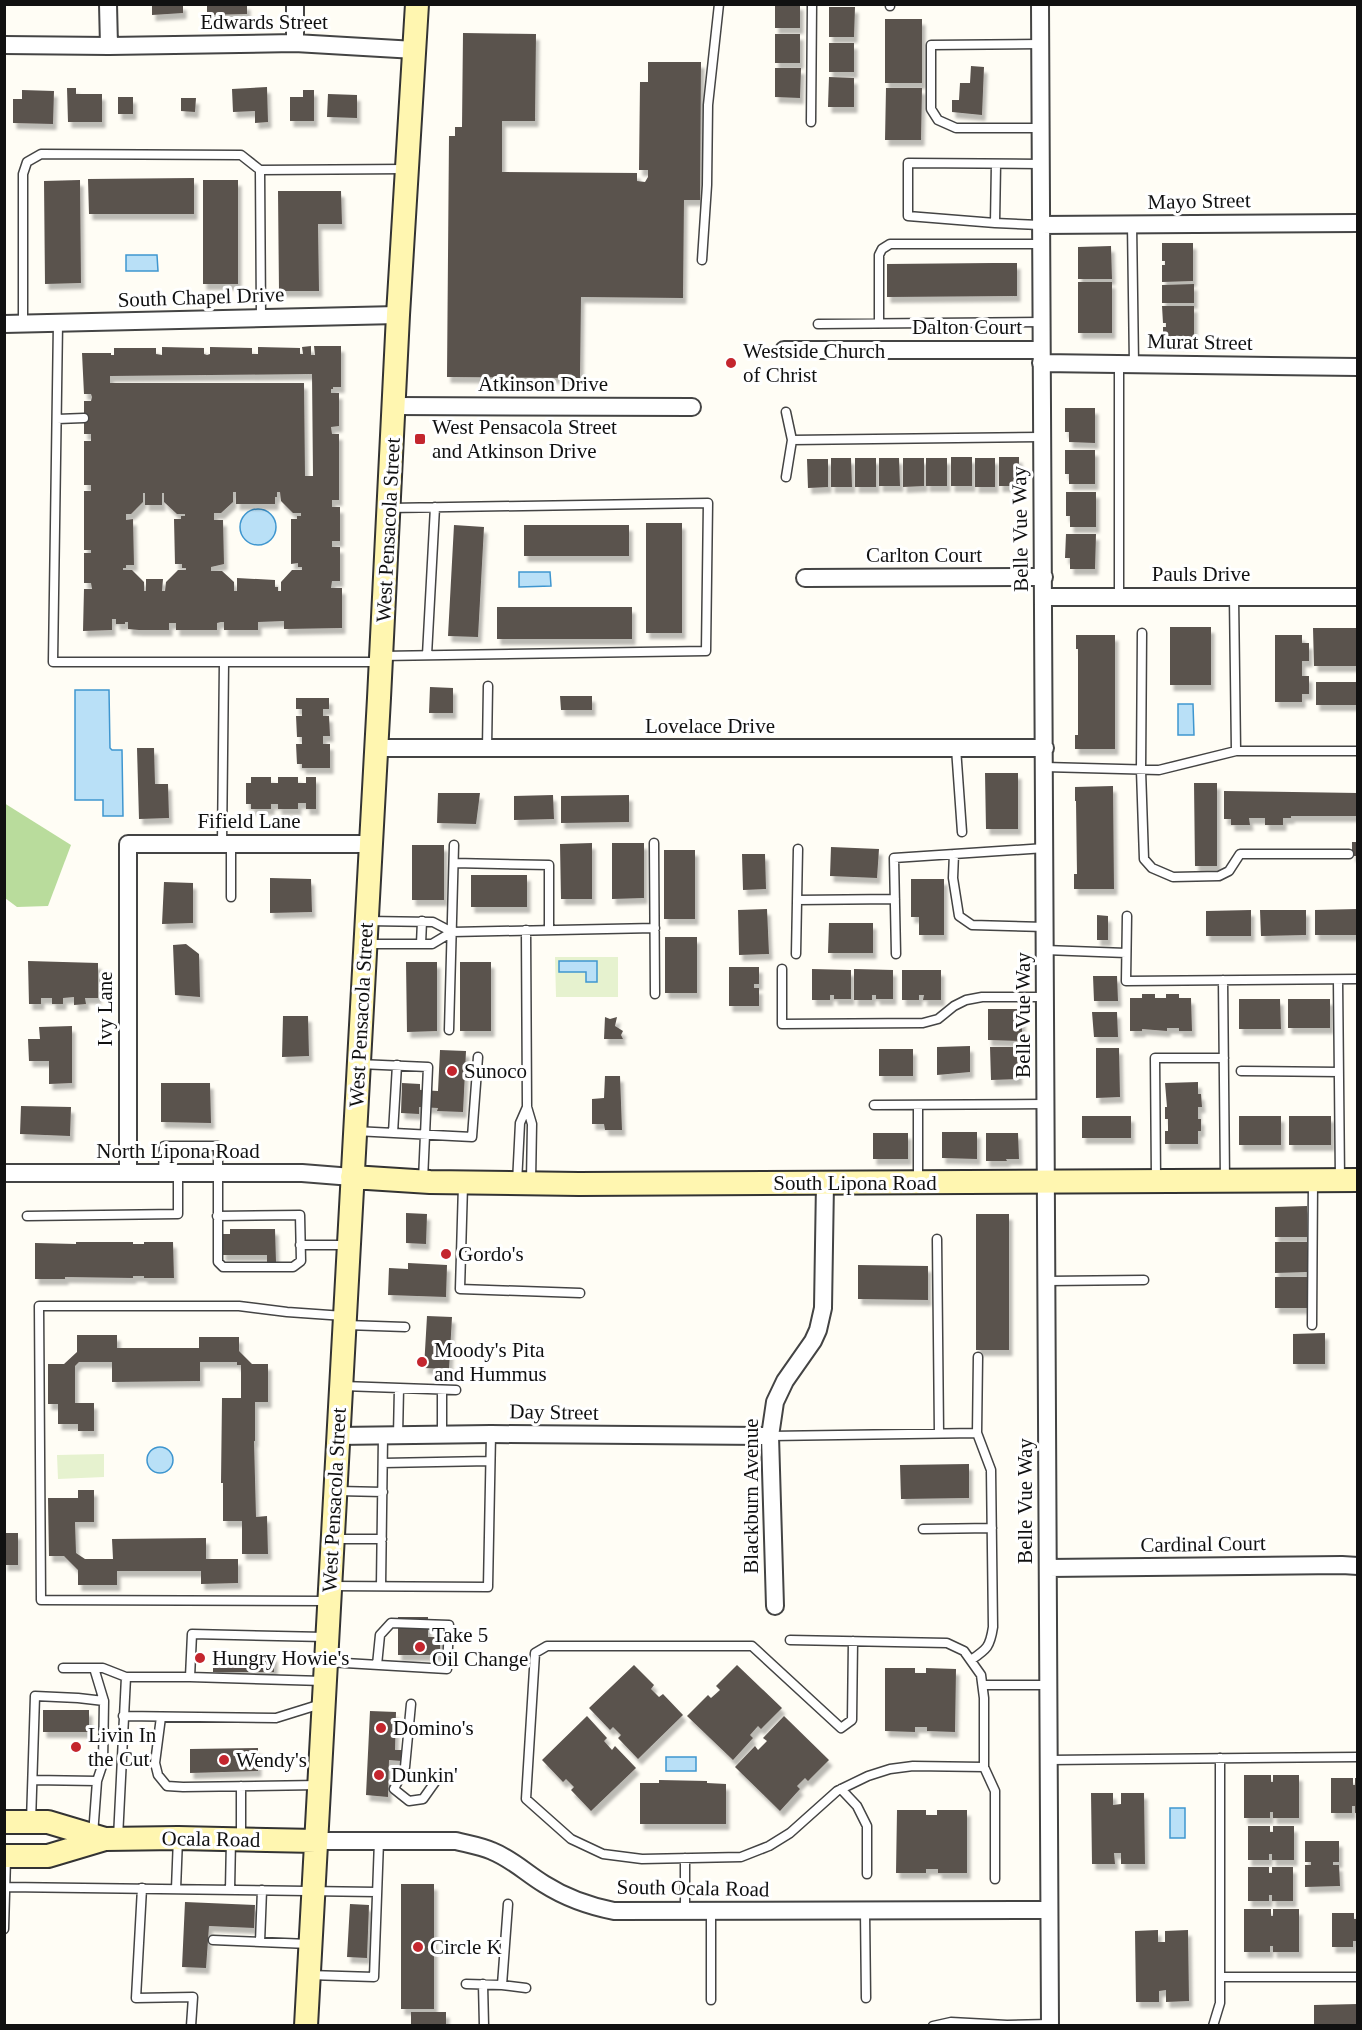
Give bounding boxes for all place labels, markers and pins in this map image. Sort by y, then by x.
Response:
place label: Westside Church of Christ [743,339,886,387]
marker: Westside Church of Christ [724,356,738,370]
place label: West Pensacola Street and Atkinson Drive [432,415,617,463]
marker: West Pensacola Street and Atkinson Drive [413,432,427,446]
place label: Sunoco [464,1059,527,1083]
marker: Sunoco [445,1064,459,1078]
place label: Gordo's [458,1242,524,1266]
marker: Gordo's [439,1247,453,1261]
place label: Moody's Pita and Hummus [434,1338,547,1386]
marker: Moody's Pita and Hummus [415,1355,429,1369]
place label: Take 5 Oil Change [432,1623,528,1671]
marker: Take 5 Oil Change [413,1640,427,1654]
place label: Hungry Howie's [212,1646,349,1670]
marker: Hungry Howie's [193,1651,207,1665]
place label: Domino's [393,1716,474,1740]
marker: Domino's [374,1721,388,1735]
place label: Livin In the Cut [88,1723,157,1771]
marker: Livin In the Cut [69,1740,83,1754]
place label: Wendy's [236,1748,307,1772]
marker: Wendy's [217,1753,231,1767]
place label: Dunkin' [391,1763,458,1787]
marker: Dunkin' [372,1768,386,1782]
place label: Circle K [430,1935,502,1959]
marker: Circle K [411,1940,425,1954]

